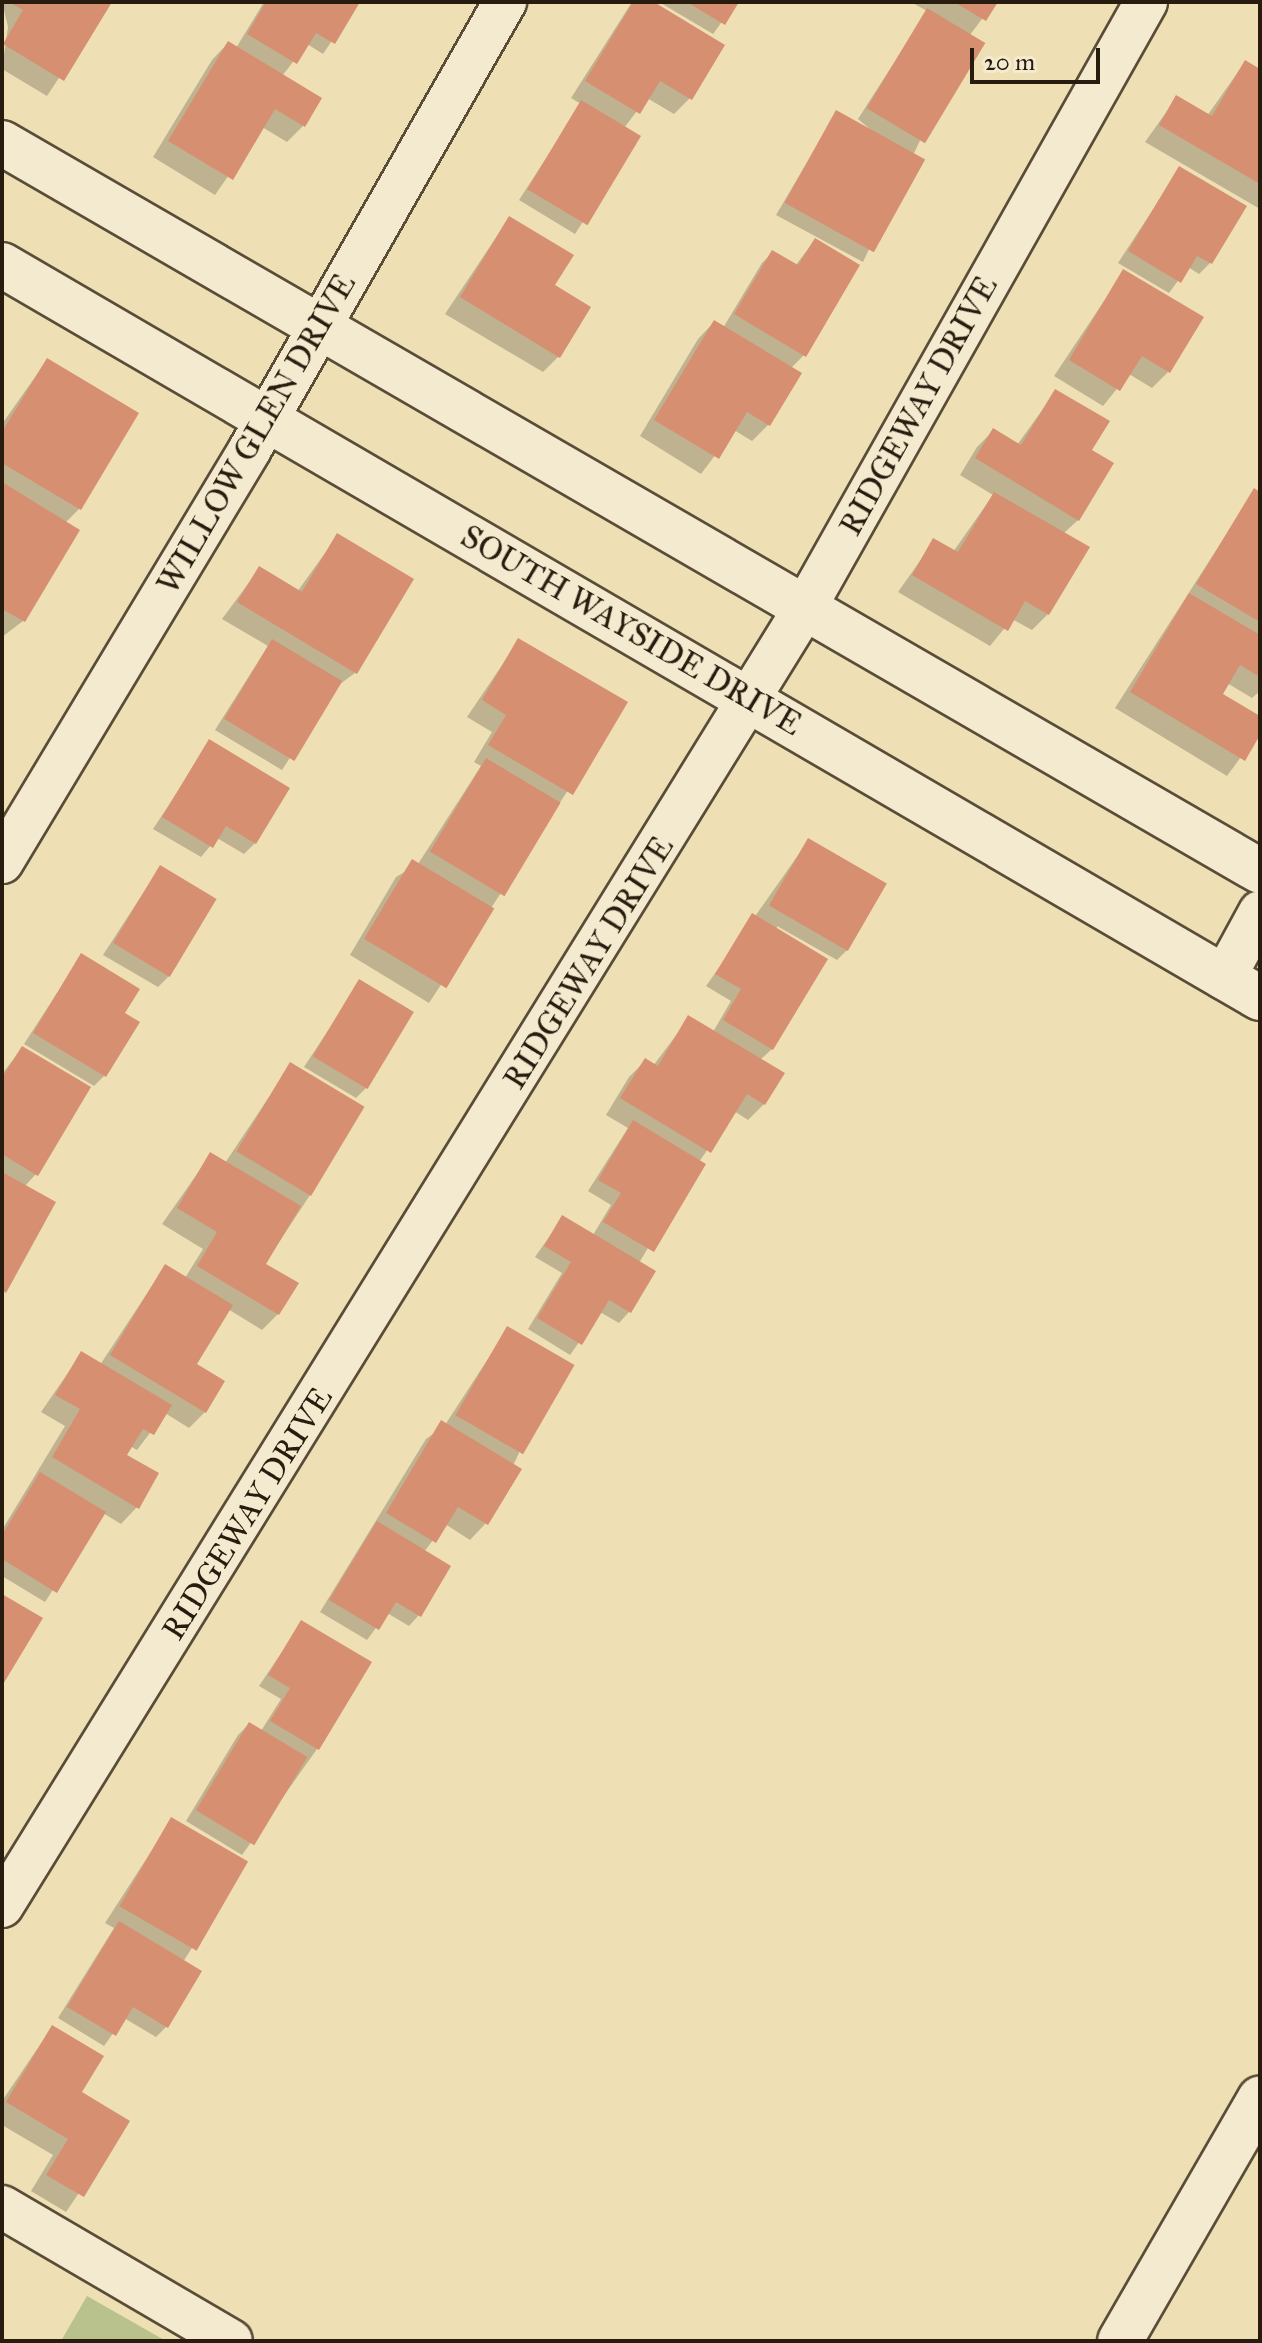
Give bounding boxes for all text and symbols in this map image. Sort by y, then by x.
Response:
scale bar [974,32,1104,82]
text: 20 m [984,47,1035,77]
street label: WILLOW GLEN DRIVE [150,267,364,601]
street label: RIDGEWAY DRIVE [832,270,1006,542]
street label: SOUTH WAYSIDE DRIVE [454,518,808,744]
street label: RIDGEWAY DRIVE [496,830,682,1096]
street label: RIDGEWAY DRIVE [155,1381,341,1647]

